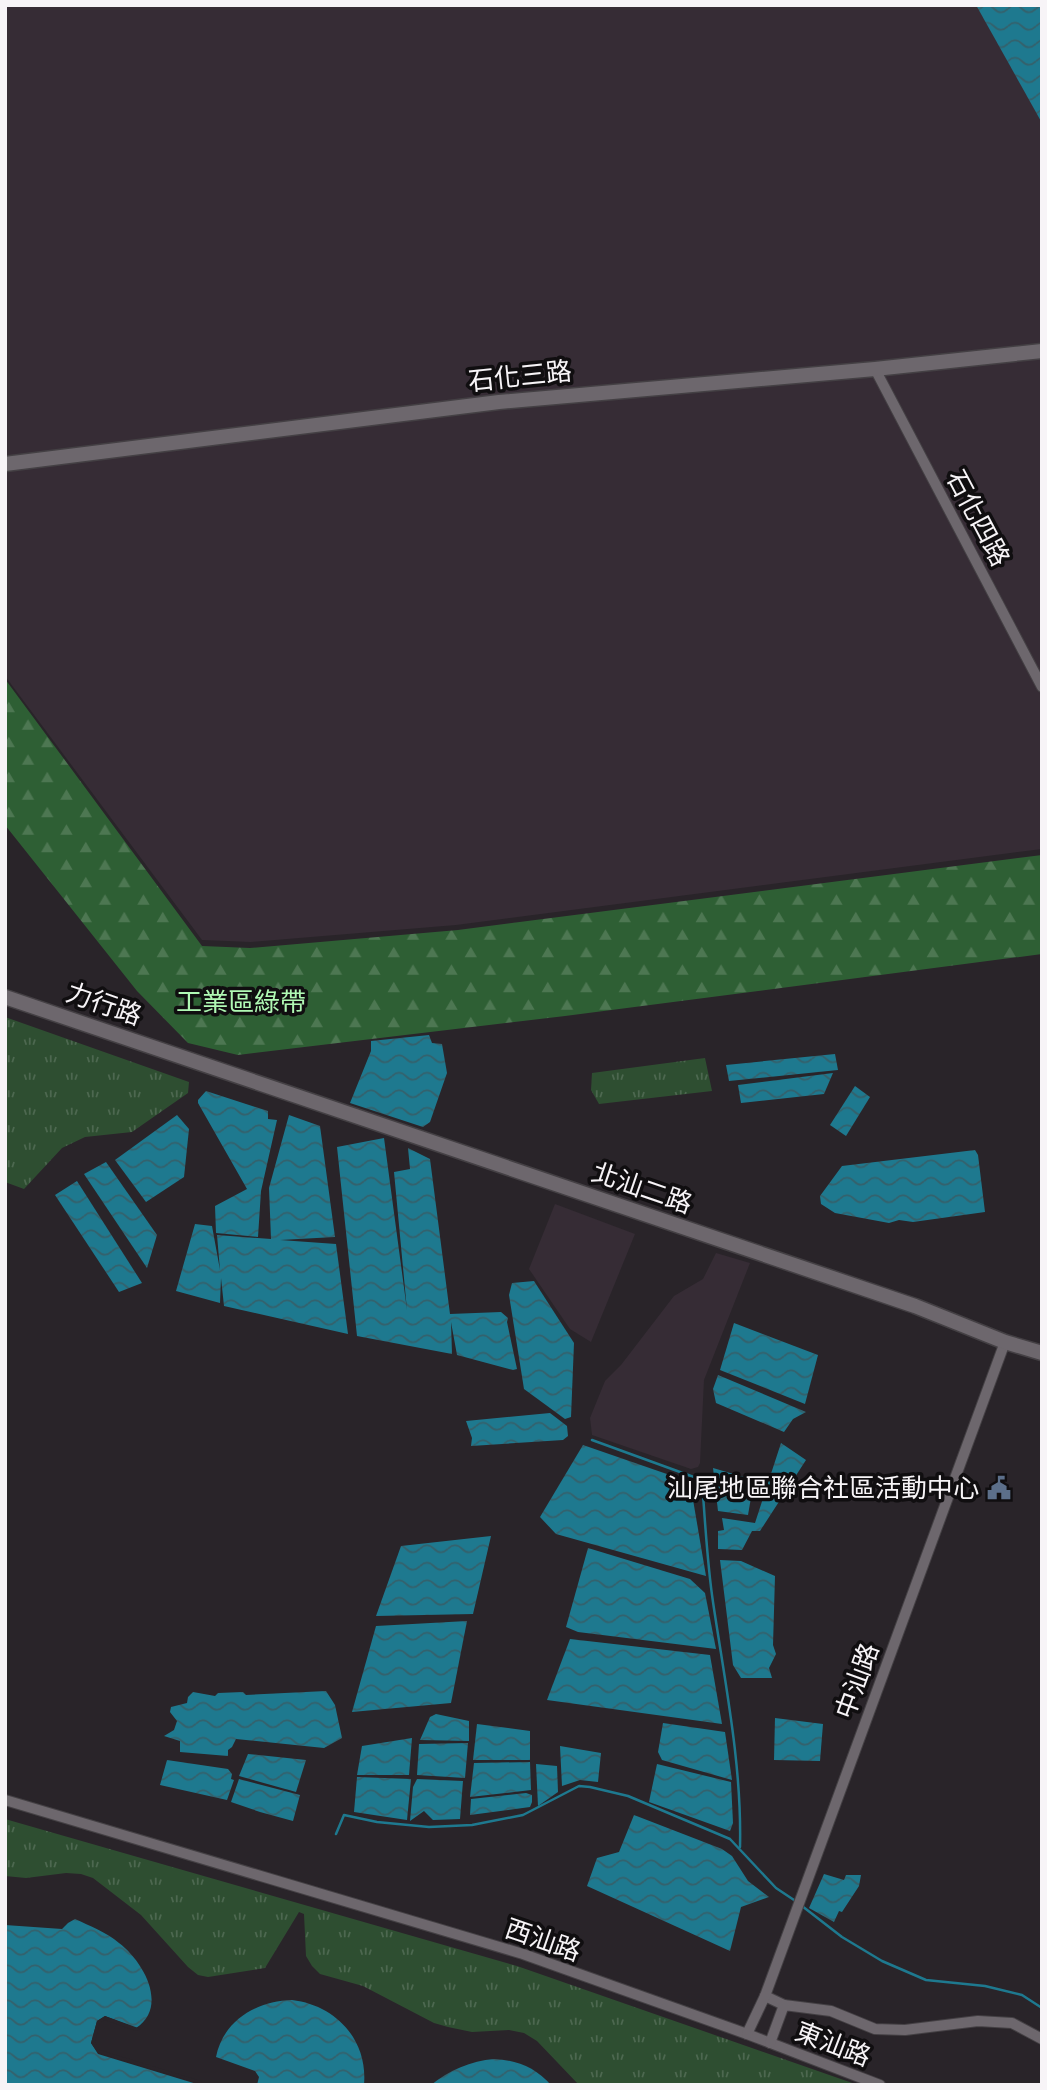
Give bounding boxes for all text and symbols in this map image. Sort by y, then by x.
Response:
street label: 石化三路 [467,354,573,395]
street label: 石化四路 [941,464,1017,570]
street label: 力行路 [63,975,146,1030]
park label: 工業區綠帶 [176,985,306,1016]
street label: 北汕二路 [588,1155,697,1218]
place label: 汕尾地區聯合社區活動中心 [667,1471,979,1502]
public building icon: 汕尾地區聯合社區活動中心 [985,1474,1013,1502]
street label: 中汕路 [828,1639,883,1722]
street label: 西汕路 [502,1911,585,1966]
street label: 東汕路 [792,2014,876,2071]

